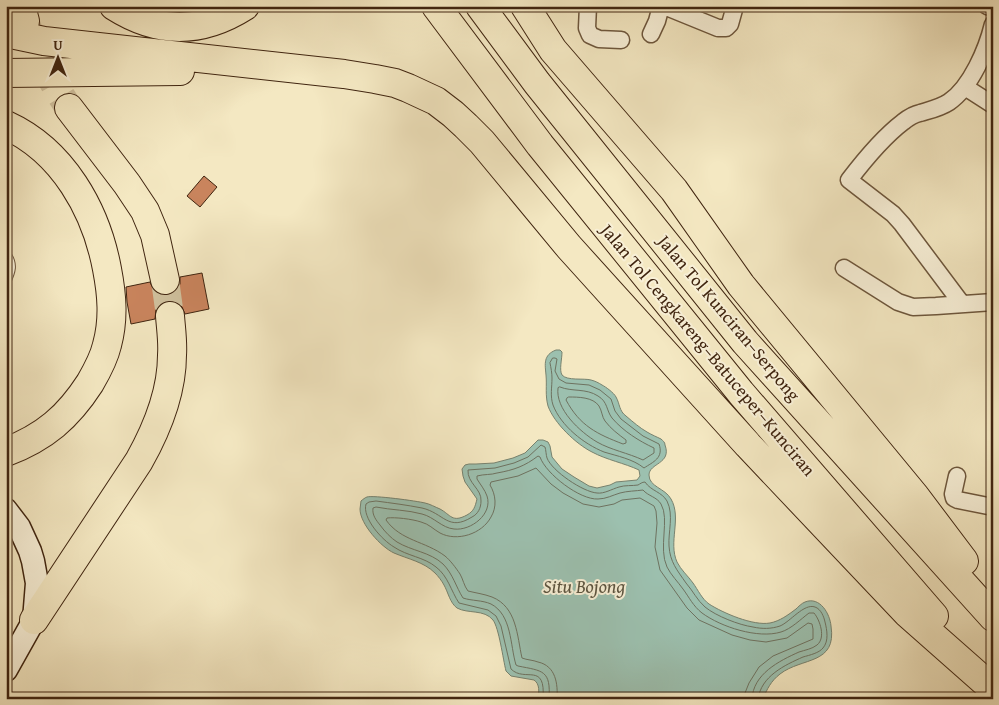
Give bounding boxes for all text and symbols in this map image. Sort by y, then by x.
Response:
north arrow [32,32,82,82]
text: U [53,35,63,55]
street label: Jalan Tol Cengkareng–Batuceper–Kunciran [593,216,822,482]
street label: Jalan Tol Kunciran–Serpong [650,227,807,407]
water label: Situ Bojong [543,572,625,600]

